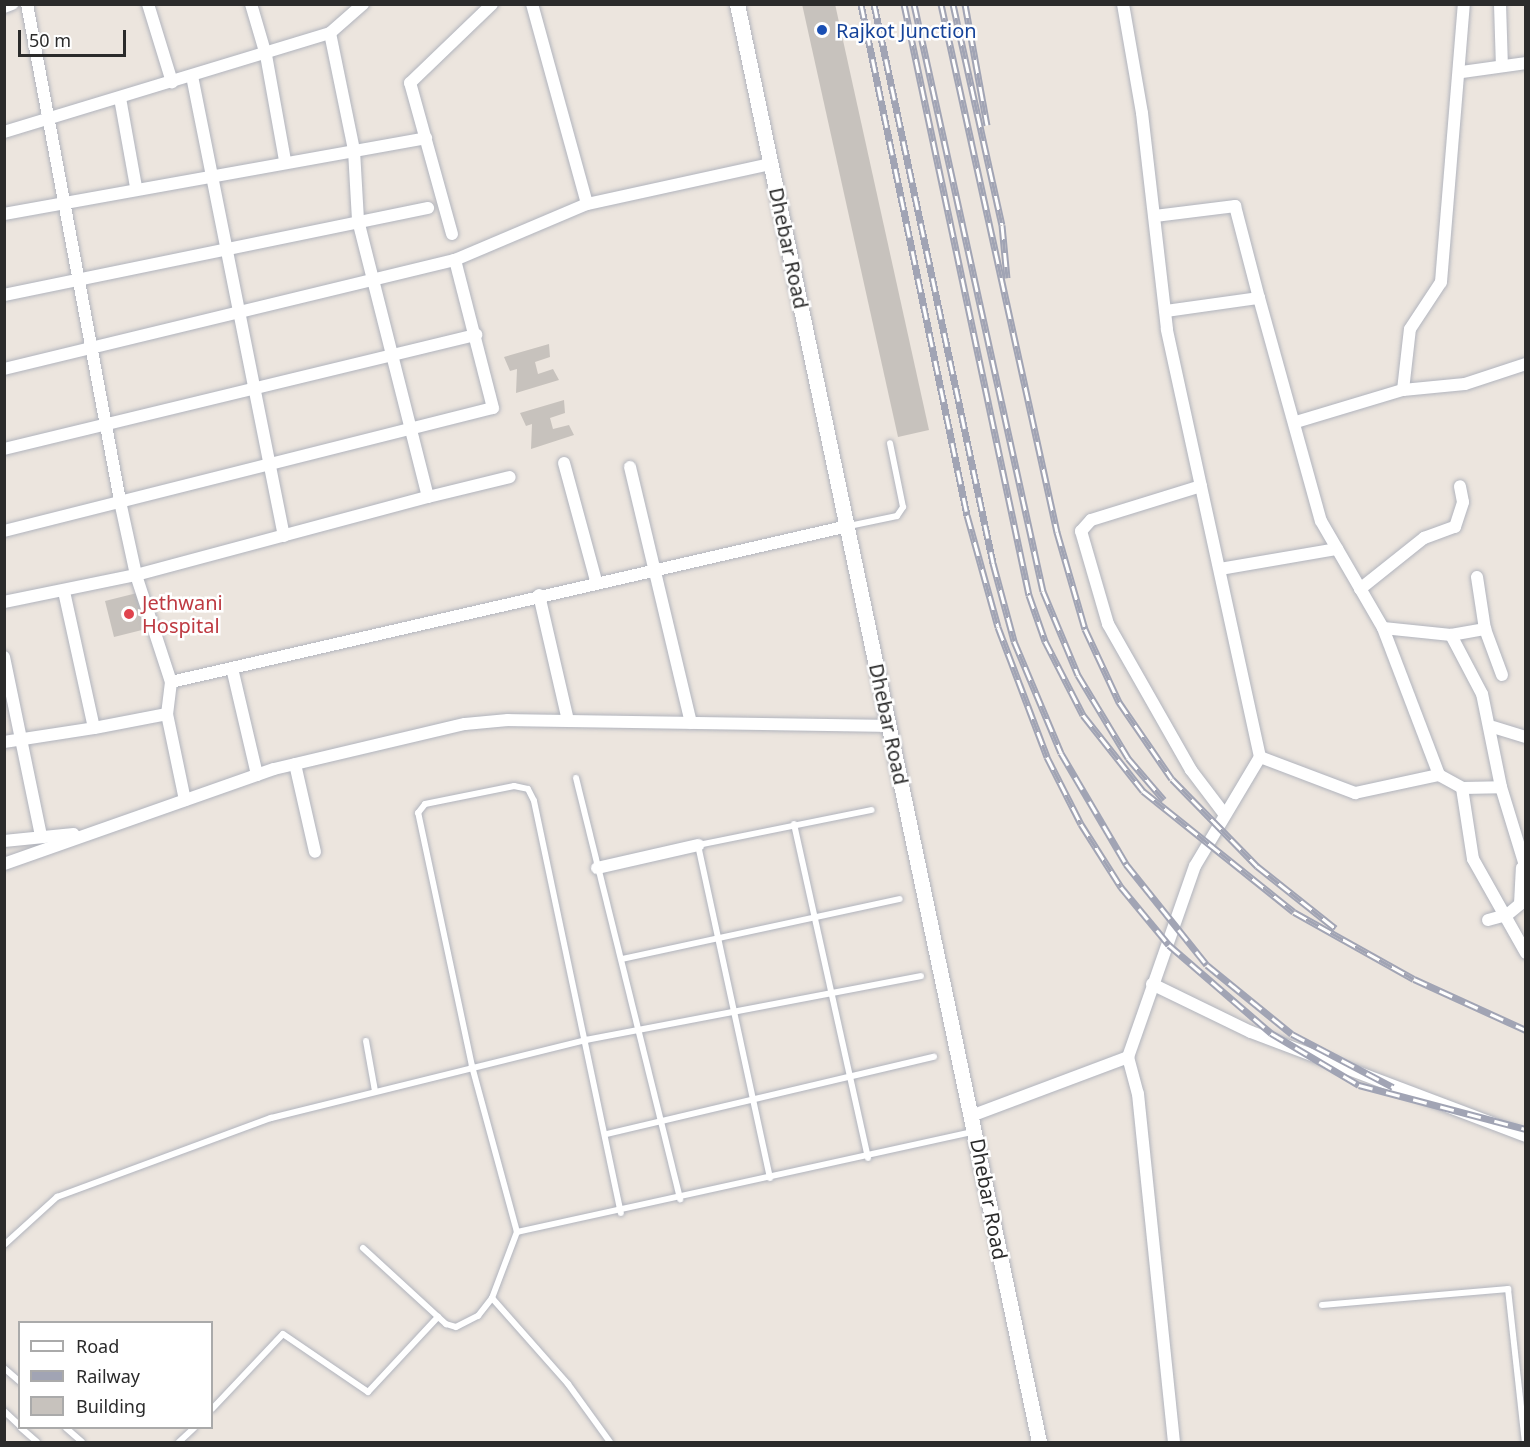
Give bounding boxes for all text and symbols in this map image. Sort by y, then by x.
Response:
scale bar [21,18,129,56]
place label: Rajkot Junction [836,18,977,42]
marker: Rajkot Junction [813,21,831,39]
text: 50 m [29,28,71,52]
street label: Dhebar Road [764,185,814,311]
place label: Jethwani Hospital [142,590,223,637]
marker: Jethwani Hospital [120,605,138,623]
street label: Dhebar Road [864,661,914,787]
street label: Dhebar Road [965,1136,1013,1262]
legend [18,1321,213,1429]
text: Road [76,1334,119,1358]
text: Railway [76,1364,140,1388]
text: Building [76,1394,146,1418]

